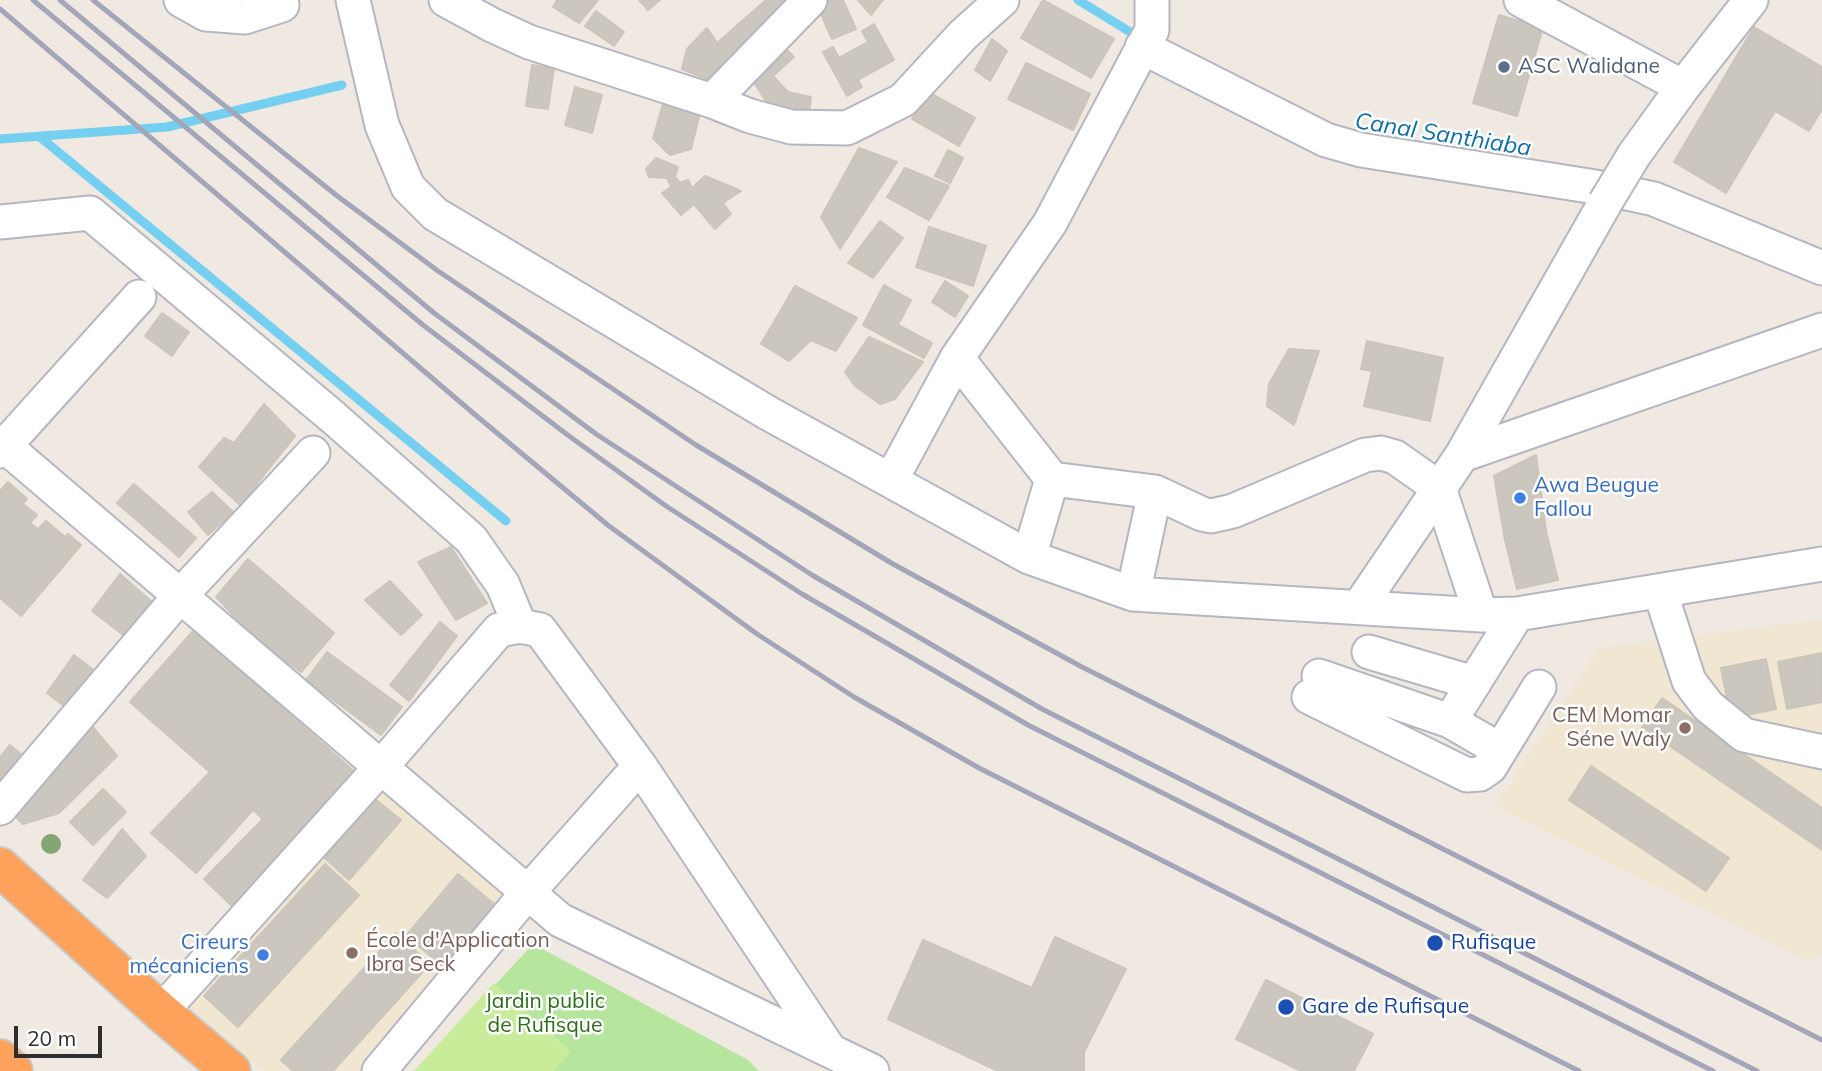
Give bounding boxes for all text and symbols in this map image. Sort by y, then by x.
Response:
place label: ASC Walidane [1518,54,1660,80]
marker: ASC Walidane [1496,59,1512,75]
water label: Canal Santhiaba [1353,107,1533,163]
place label: Awa Beugue Fallou [1534,473,1659,523]
marker: Awa Beugue Fallou [1512,490,1528,506]
place label: CEM Momar Séne Waly [1552,703,1671,753]
marker: CEM Momar Séne Waly [1677,720,1693,736]
place label: École d'Application Ibra Seck [366,928,550,978]
place label: Cireurs mécaniciens [129,930,249,980]
place label: Rufisque [1451,930,1536,956]
marker: Rufisque [1425,933,1445,953]
marker: École d'Application Ibra Seck [344,945,360,961]
marker: Cireurs mécaniciens [255,947,271,963]
park label: Jardin public de Rufisque [485,989,605,1039]
place label: Gare de Rufisque [1302,994,1469,1020]
marker: Gare de Rufisque [1276,997,1296,1017]
scale bar [18,1012,105,1056]
text: 20 m [27,1025,76,1051]

